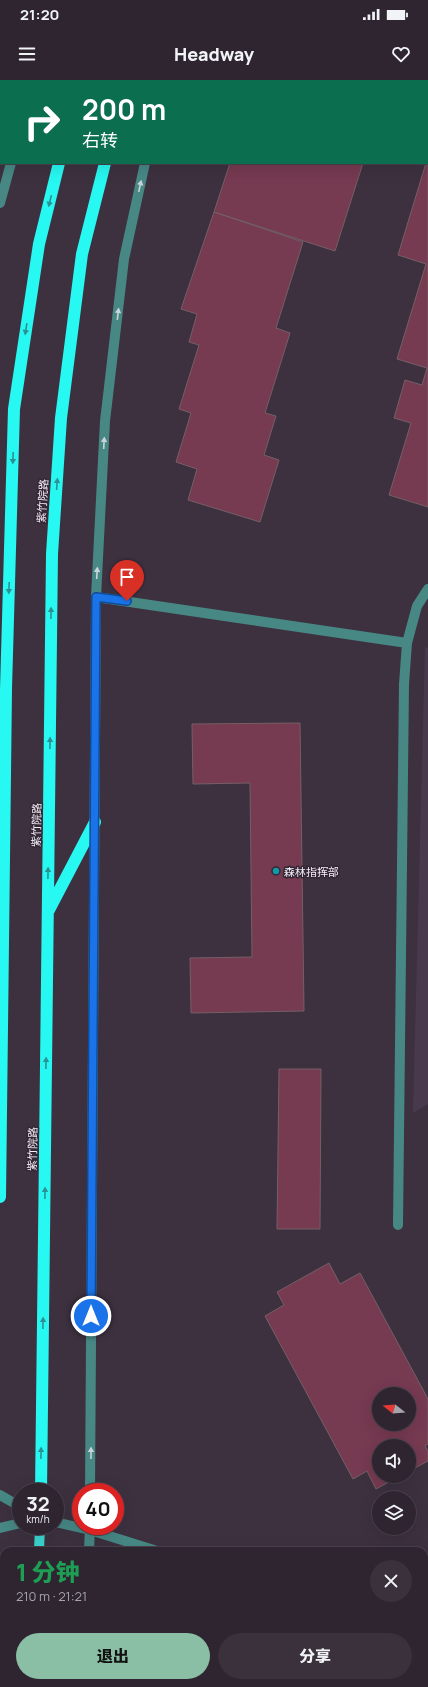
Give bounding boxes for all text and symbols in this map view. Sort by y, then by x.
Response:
text: 21:20 [20,4,59,25]
text: Headway [174,42,254,66]
icon: menu [16,43,38,65]
icon: heart [390,43,412,65]
text: 200 m [82,90,166,128]
icon: right [16,96,68,148]
text: 右转 [82,128,118,152]
one-way arrow [137,180,143,192]
one-way arrow [46,195,52,207]
one-way arrow [114,308,121,320]
one-way arrow [23,323,29,335]
one-way arrow [101,436,107,449]
one-way arrow [10,452,16,465]
one-way arrow [53,478,60,490]
street label: 紫竹院路 [33,479,51,523]
pin [110,560,144,601]
icon: arrive [116,566,138,588]
one-way arrow [94,567,101,579]
one-way arrow [6,582,12,595]
one-way arrow [48,606,54,619]
one-way arrow [47,736,53,749]
street label: 紫竹院路 [28,803,44,847]
place label: 森林指挥部 [284,864,339,879]
one-way arrow [45,866,51,879]
marker: 森林指挥部 [271,866,281,876]
one-way arrow [43,1056,49,1069]
street label: 紫竹院路 [24,1127,40,1171]
one-way arrow [42,1186,48,1199]
position arrow [70,1295,112,1337]
one-way arrow [40,1316,46,1329]
north arrow [372,1387,416,1431]
map controls [372,1387,416,1535]
button: sound [372,1439,416,1483]
one-way arrow [38,1447,45,1459]
one-way arrow [87,1447,94,1459]
speed limit sign: 40 [72,1483,124,1535]
text: 32 [26,1490,50,1517]
button: layers [372,1491,416,1535]
text: km/h [26,1512,50,1526]
text: 1 分钟 [16,1555,80,1588]
button: close [370,1560,412,1602]
text: 210 m · 21:21 [16,1587,87,1605]
button: 退出 [16,1633,210,1679]
button: 分享 [218,1633,412,1679]

